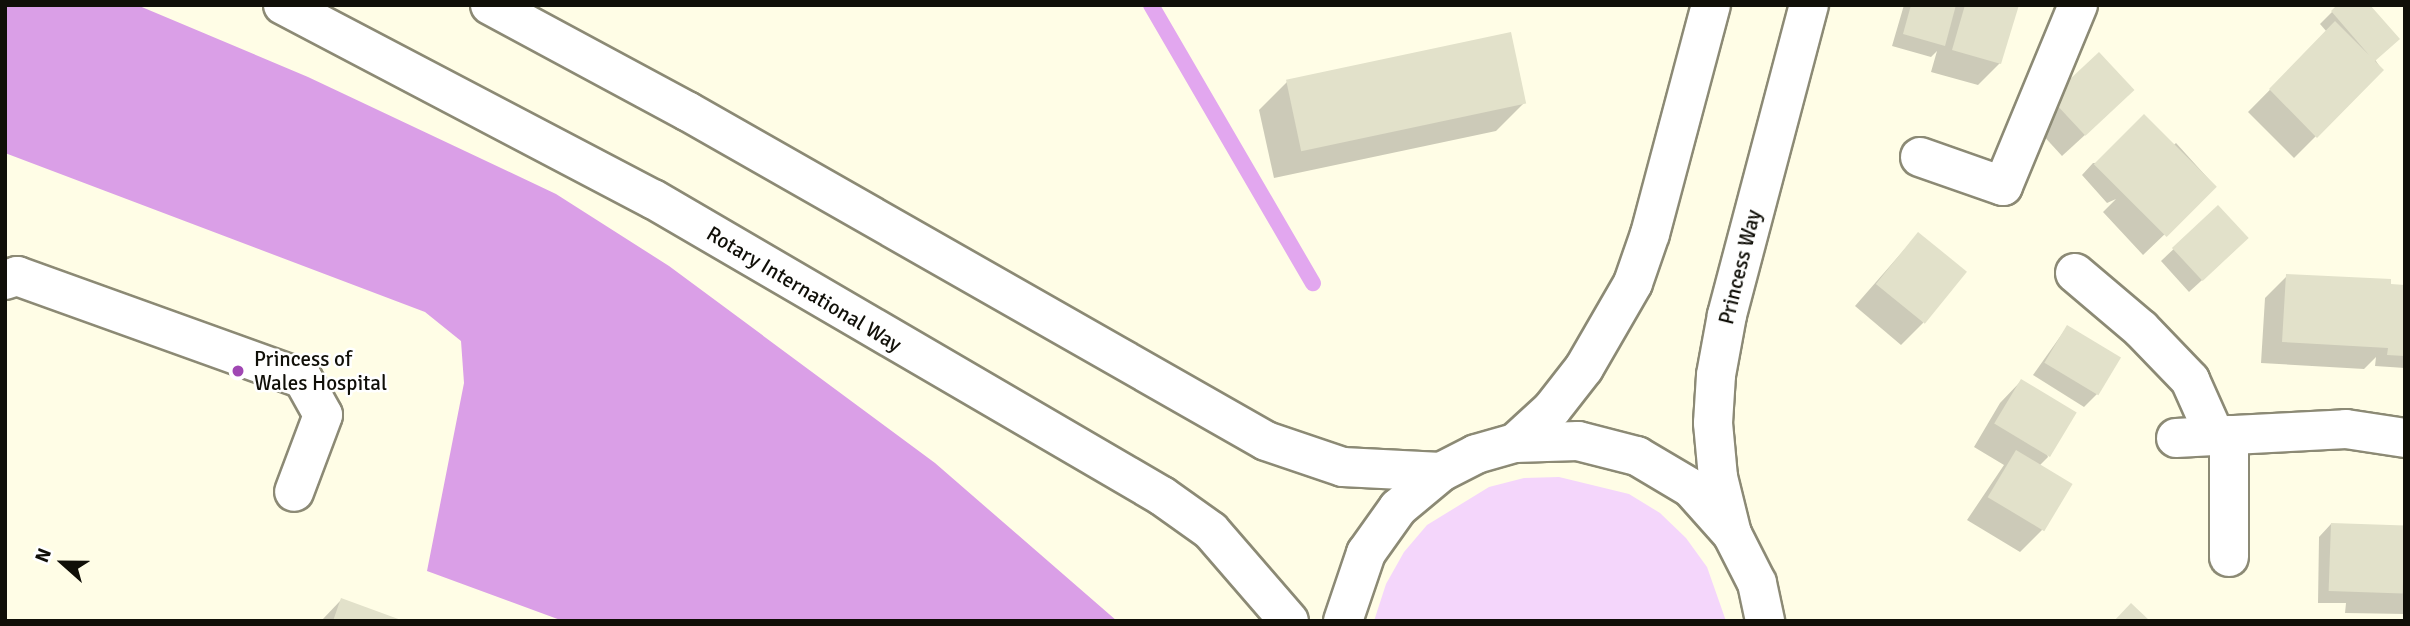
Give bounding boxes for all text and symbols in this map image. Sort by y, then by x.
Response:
street label: Princess Way [1714,207,1766,327]
street label: Rotary International Way [702,221,906,357]
place label: Princess of Wales Hospital [254,346,387,396]
marker: Princess of Wales Hospital [228,361,248,381]
north arrow [28,528,98,598]
text: N [30,545,57,566]

